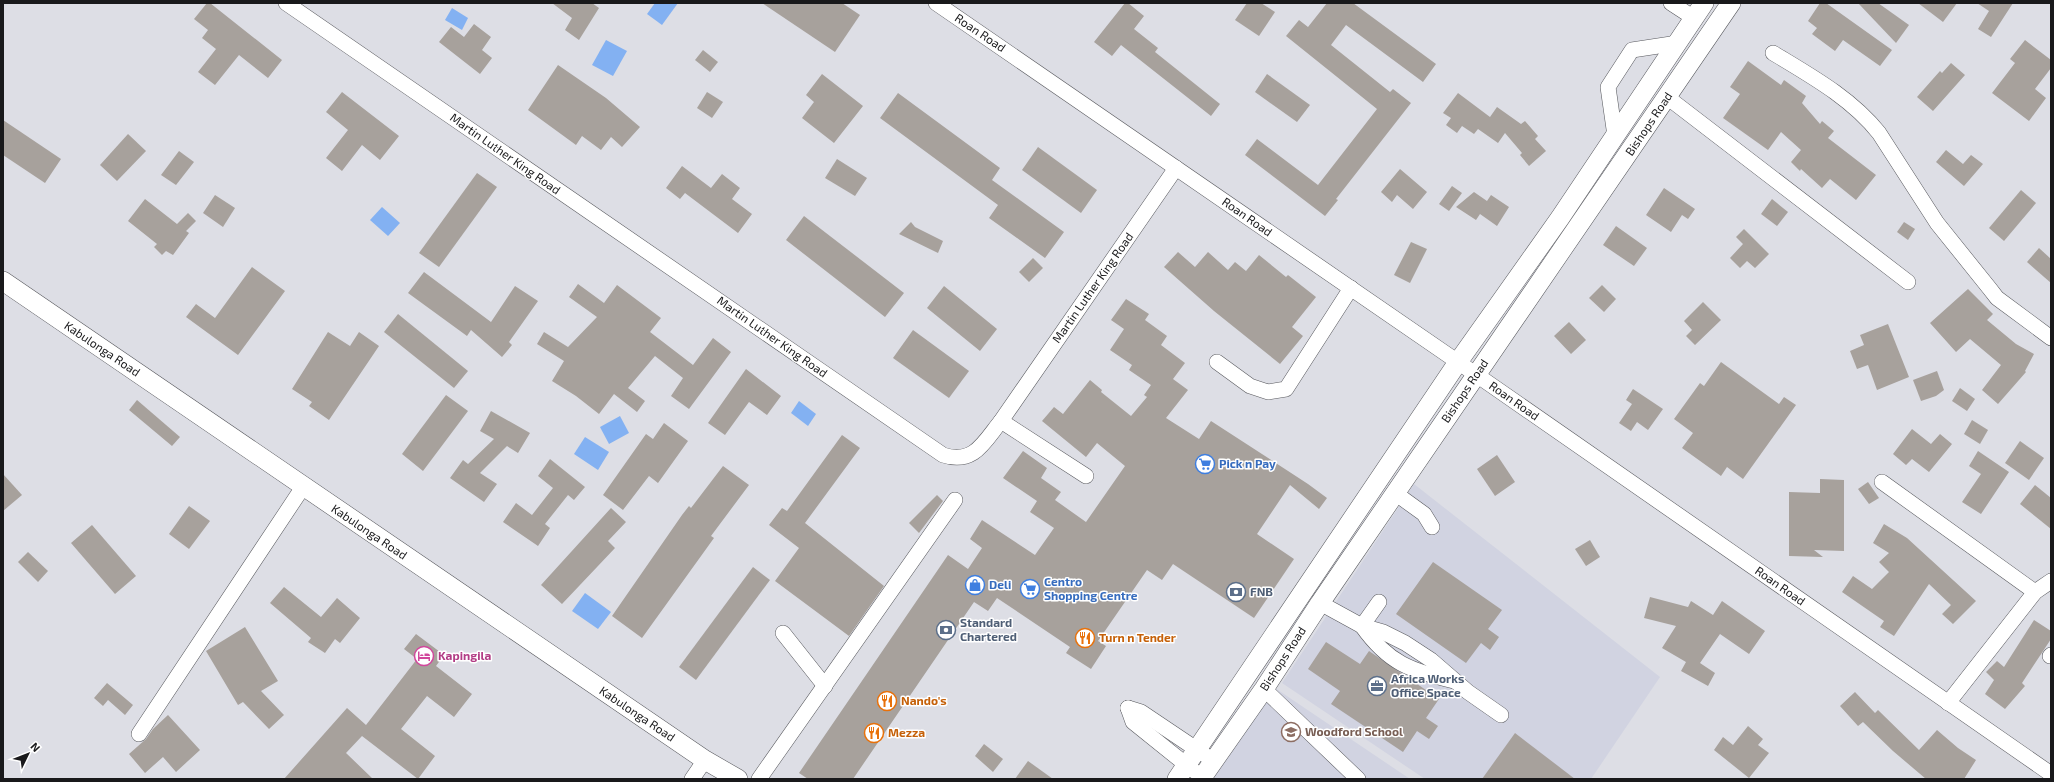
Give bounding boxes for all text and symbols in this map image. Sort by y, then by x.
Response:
street label: Roan Road [953,10,1009,54]
street label: Bishops Road [1622,89,1675,158]
street label: Martin Luther King Road [448,110,563,197]
street label: Roan Road [1220,194,1275,239]
street label: Martin Luther King Road [1049,230,1136,345]
street label: Martin Luther King Road [715,293,830,380]
street label: Kabulonga Road [62,318,143,379]
street label: Bishops Road [1438,356,1491,425]
street label: Roan Road [1487,378,1542,423]
supermarket icon: Pick n Pay [1194,453,1216,475]
place label: Pick n Pay [1219,456,1276,471]
street label: Kabulonga Road [329,501,410,562]
street label: Roan Road [1753,563,1808,608]
shop icon: Deli [964,574,986,596]
place label: Centro Shopping Centre [1044,574,1138,602]
place label: Deli [989,577,1011,591]
supermarket icon: Centro Shopping Centre [1019,578,1041,600]
bank icon: FNB [1225,581,1247,603]
place label: FNB [1250,584,1273,598]
place label: Standard Chartered [960,615,1017,643]
bank icon: Standard Chartered [935,619,957,641]
street label: Bishops Road [1256,624,1308,693]
restaurant icon: Turn n Tender [1074,627,1096,649]
place label: Turn n Tender [1099,630,1176,644]
hotel icon: Kapingila [413,645,435,667]
place label: Kapingila [438,648,491,662]
place label: Africa Works Office Space [1391,671,1464,699]
office icon: Africa Works Office Space [1366,675,1388,697]
street label: Kabulonga Road [597,683,678,744]
restaurant icon: Nando's [876,690,898,712]
place label: Nando's [901,693,947,707]
school or university icon: Woodford School [1280,721,1302,743]
restaurant icon: Mezza [863,722,885,744]
place label: Woodford School [1305,724,1403,738]
place label: Mezza [888,725,925,739]
north arrow [8,734,48,774]
text: N [28,739,43,754]

